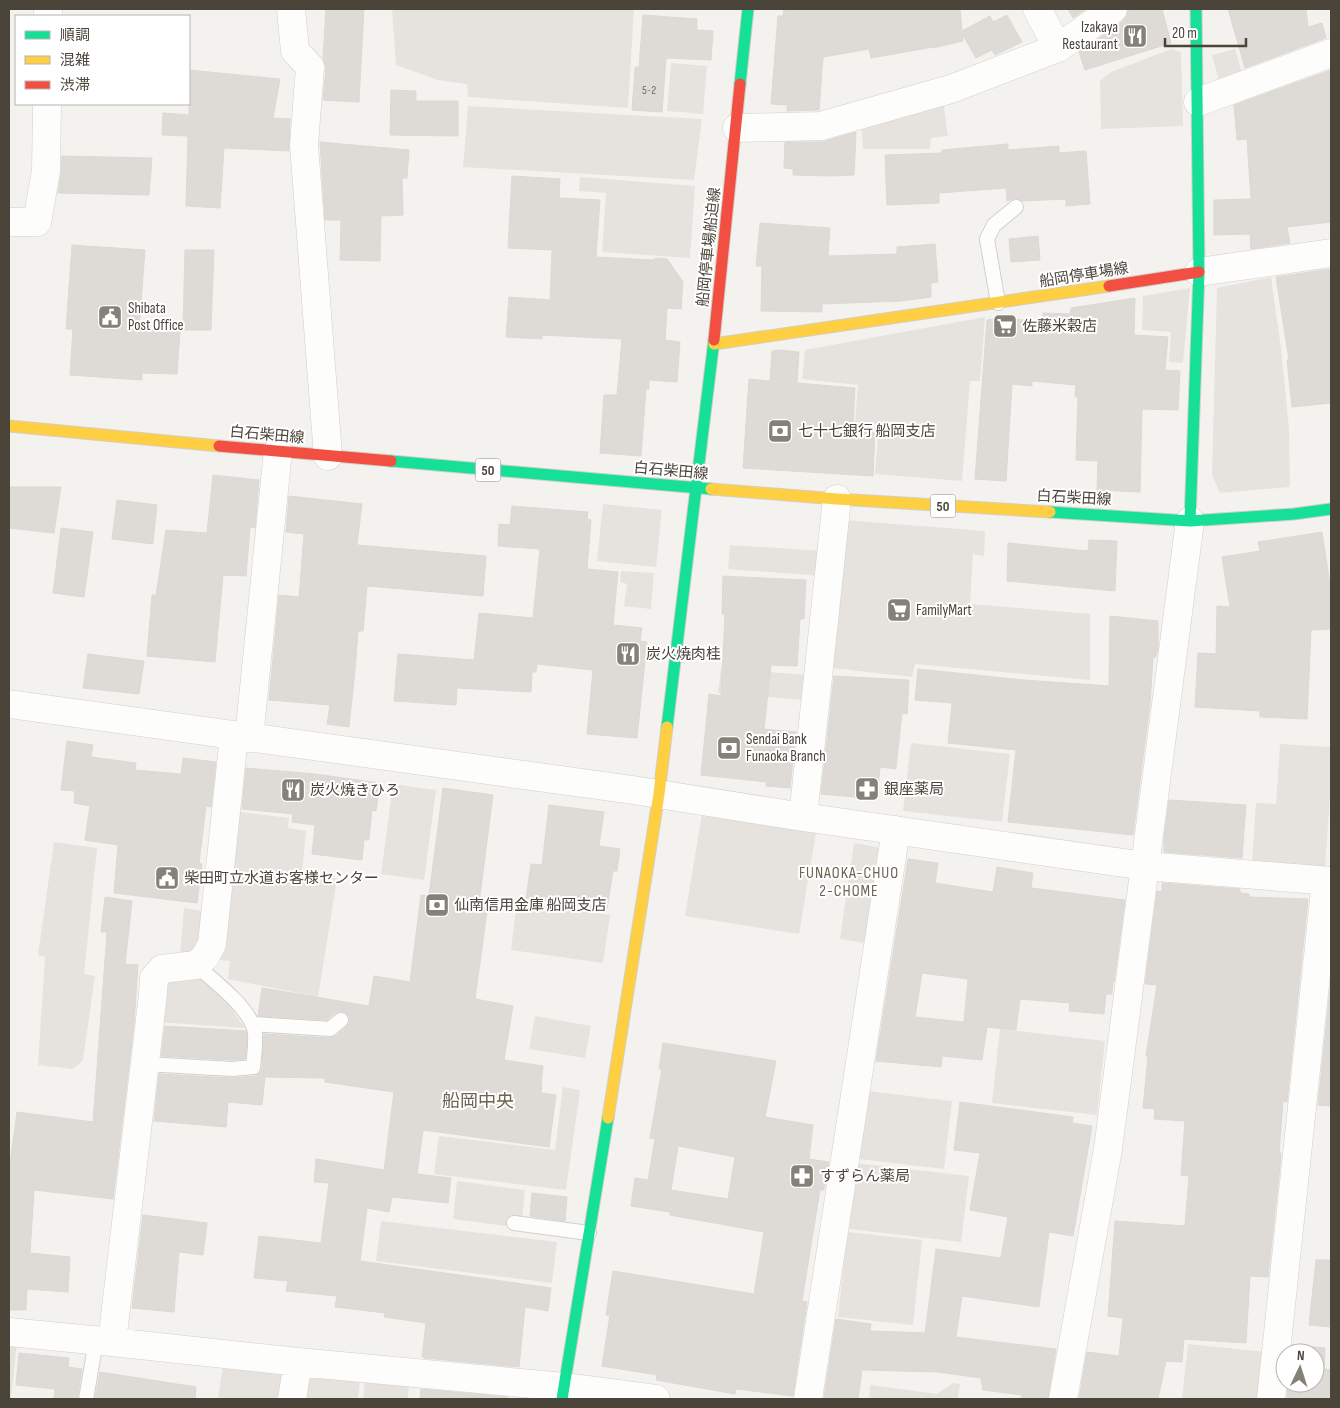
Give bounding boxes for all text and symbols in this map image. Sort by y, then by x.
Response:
legend [15,15,190,105]
scale bar [1165,15,1246,47]
place label: Izakaya Restaurant [1062,18,1118,54]
restaurant icon: Izakaya Restaurant [1122,23,1148,49]
text: 20 m [1172,24,1197,43]
text: 順調 [60,26,90,45]
text: 混雑 [60,51,90,70]
text: 渋滞 [60,76,90,95]
house number: 5-2 [642,83,656,98]
street label: 船岡停車場船迫線 [693,186,725,308]
street label: 船岡停車場線 [1038,259,1130,291]
place label: Shibata Post Office [128,299,184,335]
public building icon: Shibata Post Office [97,304,123,330]
supermarket icon: 佐藤米穀店 [992,313,1018,339]
place label: 佐藤米穀店 [1022,317,1097,336]
bank icon: 七十七銀行 船岡支店 [767,418,793,444]
street label: 白石柴田線 [229,422,305,448]
place label: 七十七銀行 船岡支店 [798,422,935,441]
road number: 50 [476,458,500,482]
street label: 白石柴田線 [633,458,709,484]
street label: 白石柴田線 [1036,487,1112,509]
road number: 50 [930,494,956,518]
supermarket icon: FamilyMart [886,597,912,623]
place label: FamilyMart [916,601,972,620]
restaurant icon: 炭火焼肉桂 [615,641,641,667]
place label: 炭火焼肉桂 [646,645,721,664]
place label: Sendai Bank Funaoka Branch [746,730,826,766]
bank icon: Sendai Bank Funaoka Branch [716,735,742,761]
pharmacy icon: 銀座薬局 [854,776,880,802]
restaurant icon: 炭火焼きひろ [280,777,306,803]
place label: 銀座薬局 [884,780,944,799]
place label: 炭火焼きひろ [310,781,400,800]
district label: FUNAOKA-CHUO 2-CHOME [799,864,899,901]
public building icon: 柴田町立水道お客様センター [154,865,180,891]
place label: 柴田町立水道お客様センター [184,869,379,888]
bank icon: 仙南信用金庫 船岡支店 [424,892,450,918]
place label: 仙南信用金庫 船岡支店 [454,896,606,915]
district label: 船岡中央 [442,1091,514,1112]
pharmacy icon: すずらん薬局 [789,1163,815,1189]
place label: すずらん薬局 [820,1167,910,1186]
north arrow [1275,1343,1325,1393]
text: N [1297,1347,1305,1364]

